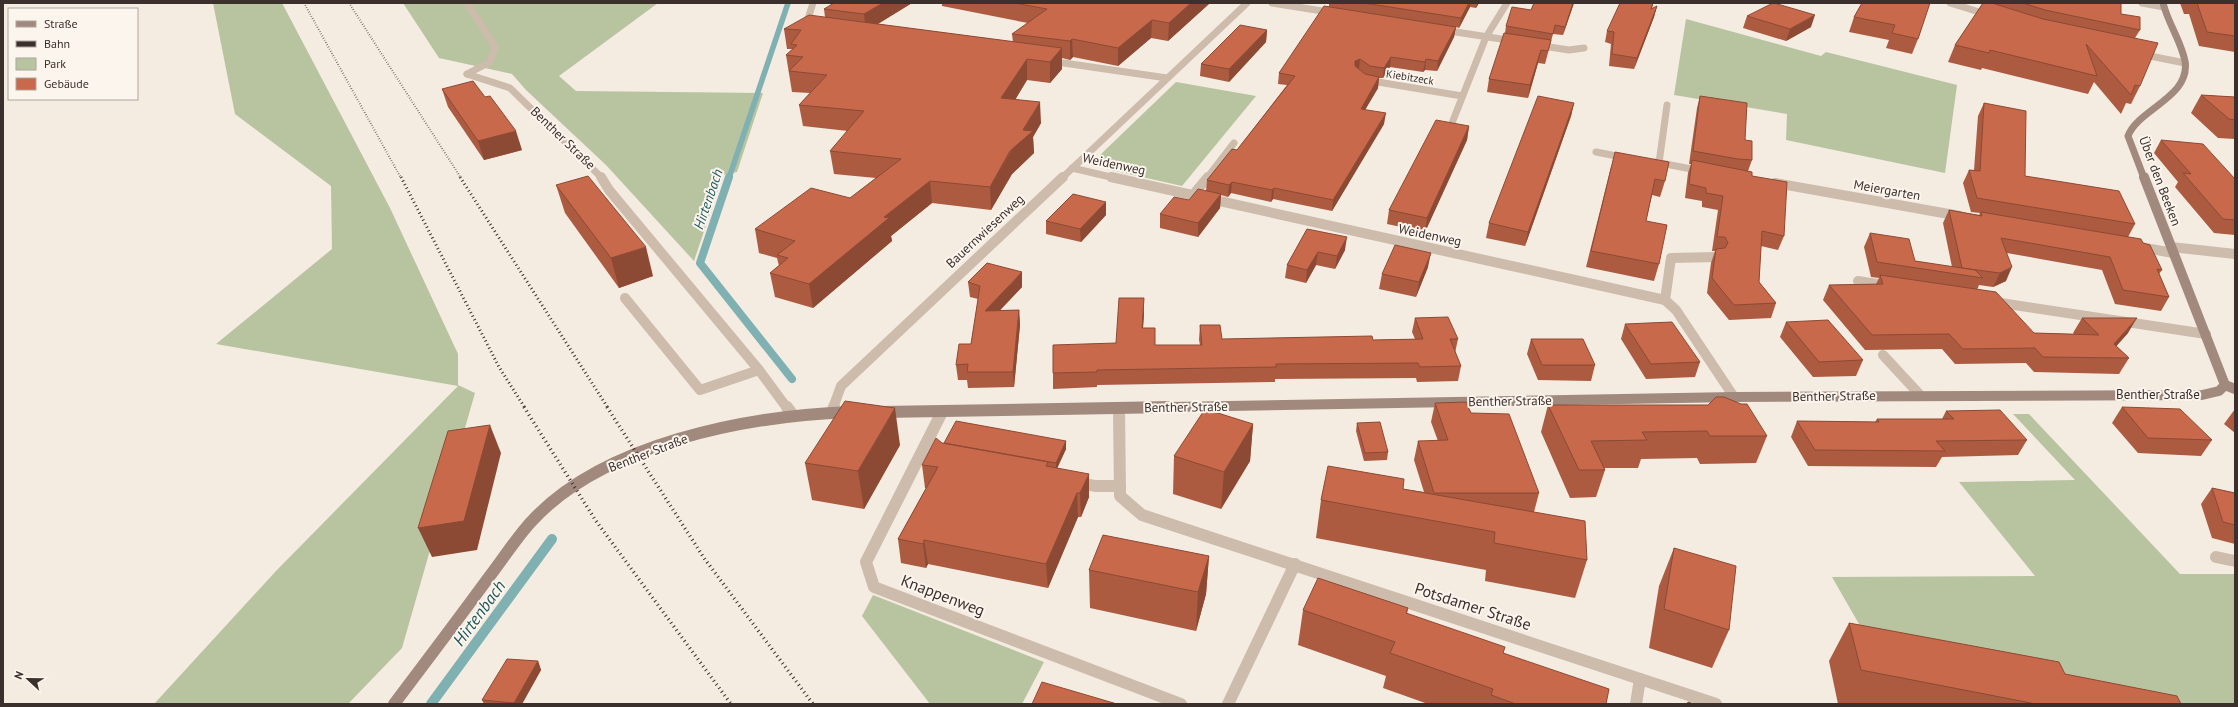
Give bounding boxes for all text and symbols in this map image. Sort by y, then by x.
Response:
legend [8,8,138,100]
text: Straße [44,16,78,31]
text: Bahn [44,36,70,51]
text: Park [44,56,66,71]
street label: Kiebitzeck [1385,66,1436,88]
text: Gebäude [44,76,89,91]
street label: Benther Straße [527,103,599,173]
street label: Über den Beeken [2135,134,2185,228]
street label: Weidenweg [1081,149,1147,179]
water label: Hirtenbach [689,166,727,232]
street label: Meiergarten [1852,176,1922,204]
street label: Bauernwiesenweg [942,190,1028,272]
street label: Weidenweg [1397,220,1463,250]
street label: Benther Straße [2116,386,2200,403]
street label: Benther Straße [1792,387,1876,405]
street label: Benther Straße [1468,392,1552,410]
street label: Benther Straße [1144,398,1228,416]
street label: Benther Straße [606,430,690,476]
street label: Knappenweg [898,570,988,620]
water label: Hirtenbach [448,576,510,650]
street label: Potsdamer Straße [1412,578,1534,634]
north arrow [8,659,48,699]
text: N [11,669,27,681]

